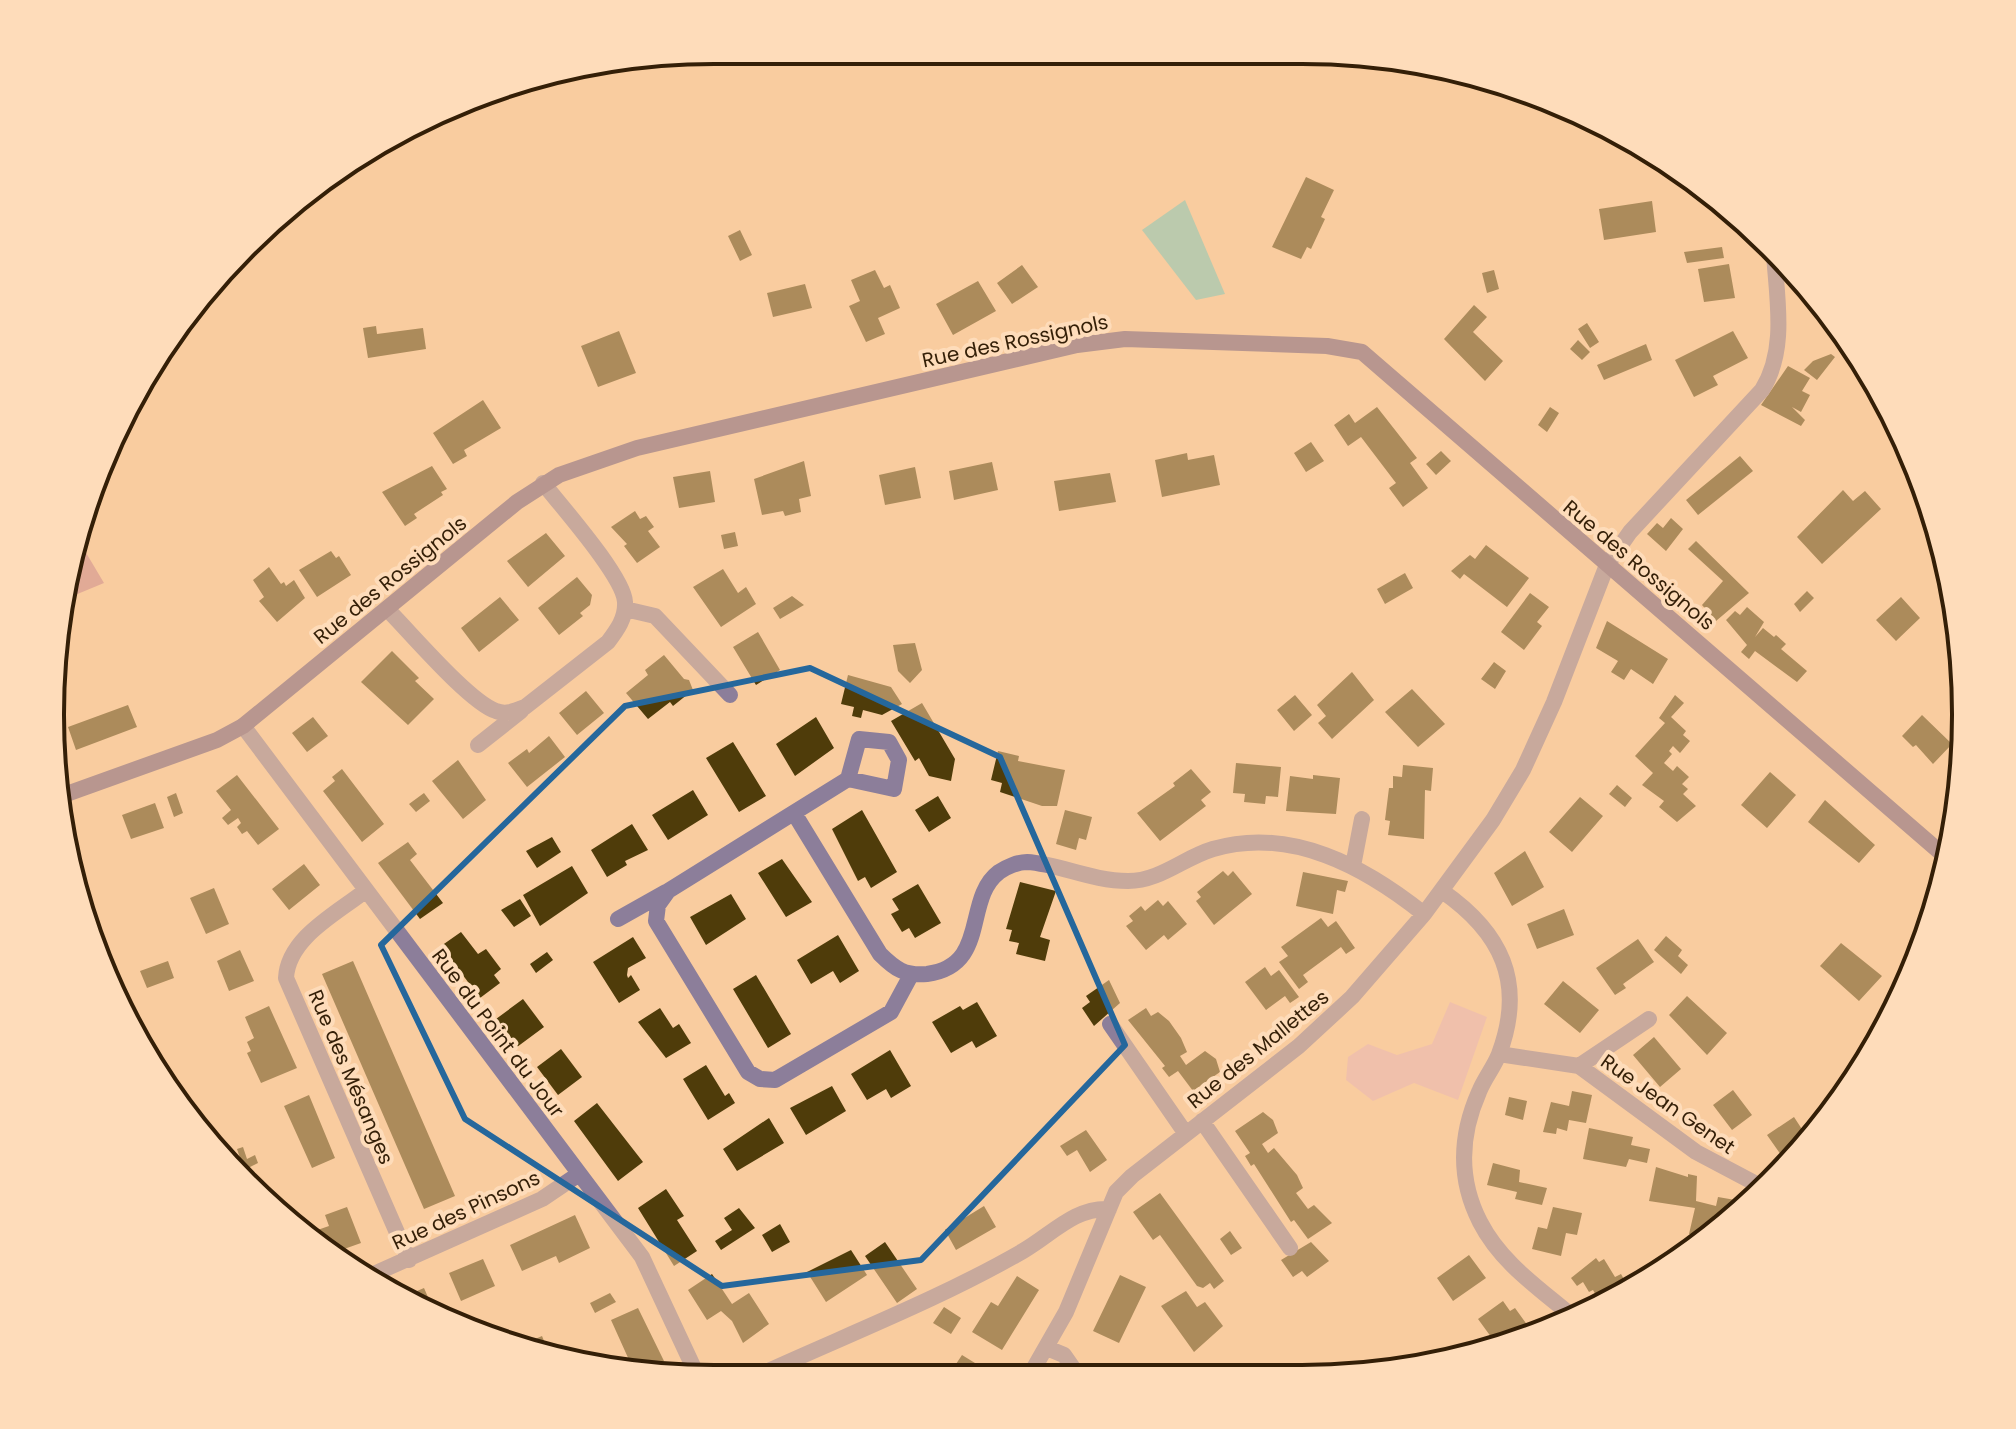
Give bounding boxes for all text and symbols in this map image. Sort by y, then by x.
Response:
street label: Rue des Rossignols [919,308,1111,374]
street label: Rue des Rossignols [1557,493,1721,637]
street label: Rue des Rossignols [308,509,472,651]
street label: Rue du Point du Jour [425,943,571,1123]
street label: Rue des Mallettes [1181,983,1335,1115]
street label: Rue des Mésanges [302,985,400,1169]
street label: Rue Jean Genet [1595,1047,1741,1161]
street label: Rue des Pinsons [387,1163,545,1257]

